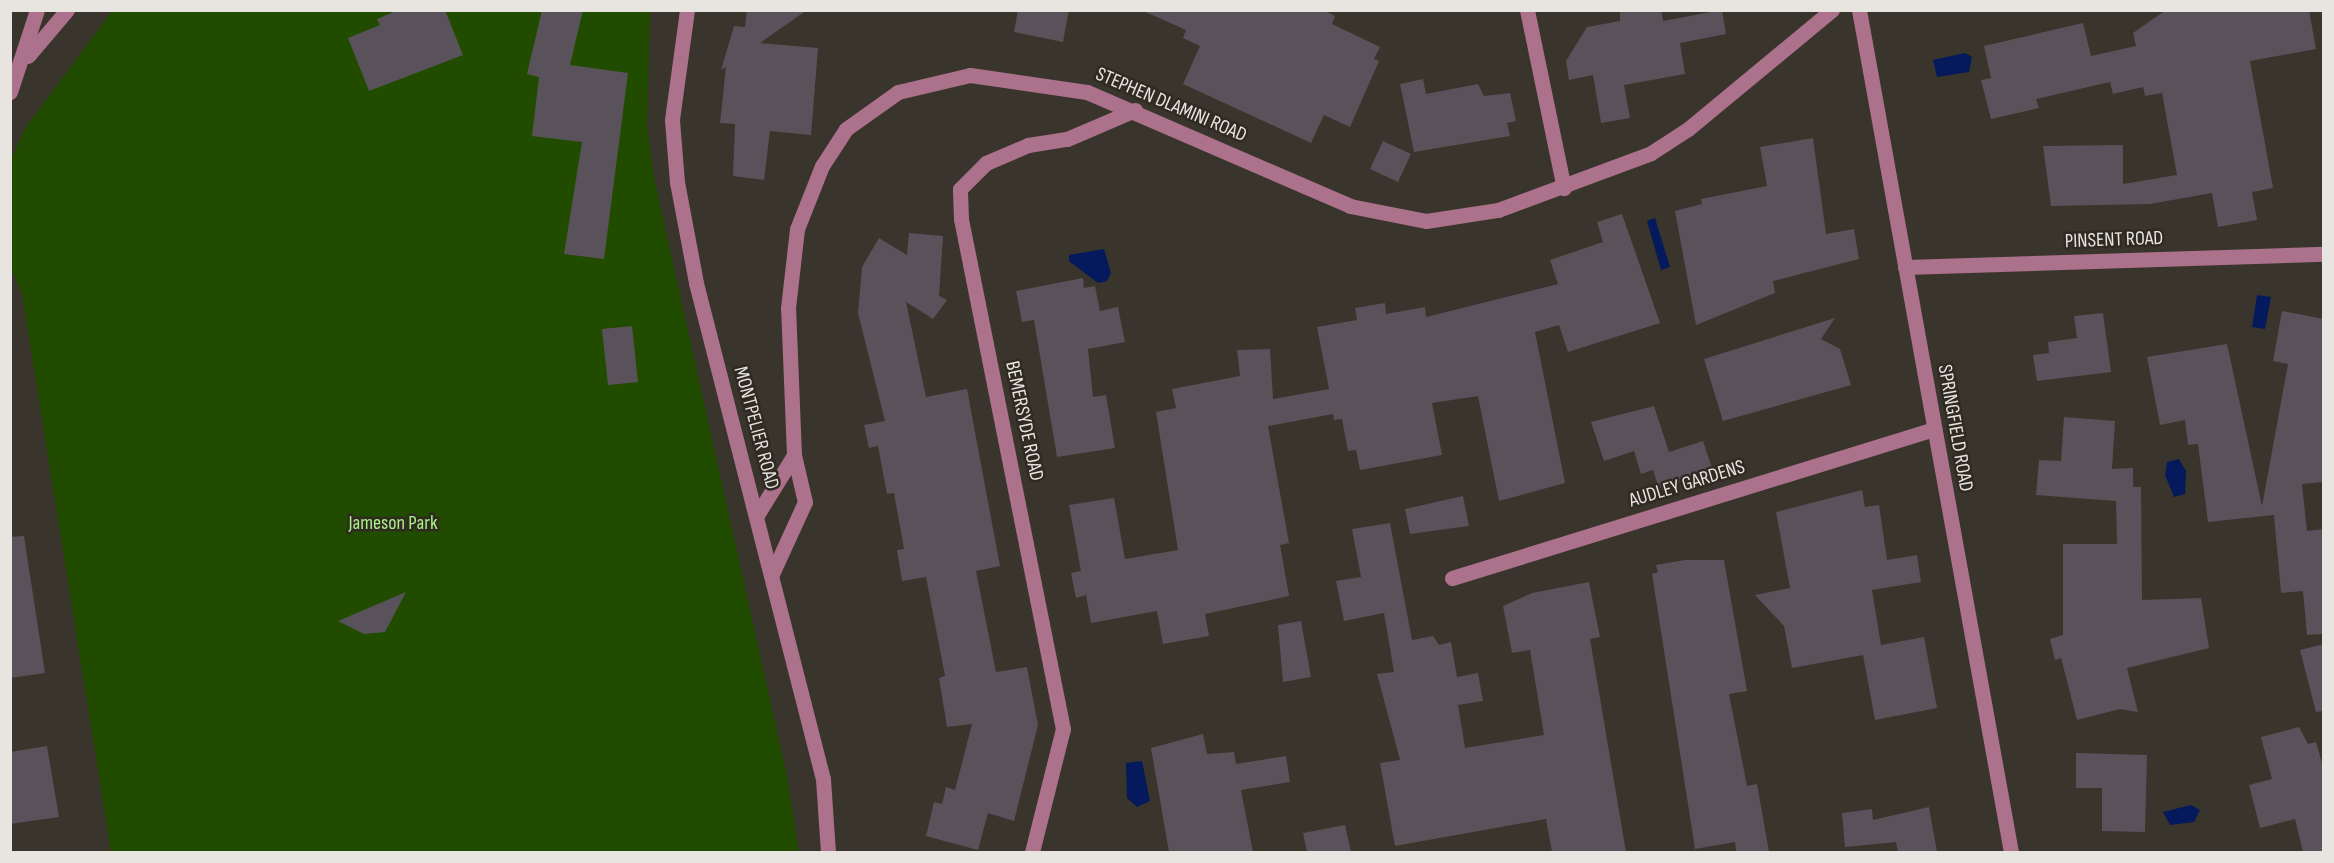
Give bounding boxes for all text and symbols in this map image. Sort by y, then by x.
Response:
street label: STEPHEN DLAMINI ROAD [1092,62,1250,148]
street label: PINSENT ROAD [2064,226,2164,254]
street label: BEMERSYDE ROAD [1000,359,1048,483]
street label: SPRINGFIELD ROAD [1932,363,1978,493]
street label: MONTPELIER ROAD [728,364,784,492]
street label: AUDLEY GARDENS [1626,455,1748,513]
park label: Jameson Park [348,511,438,535]

